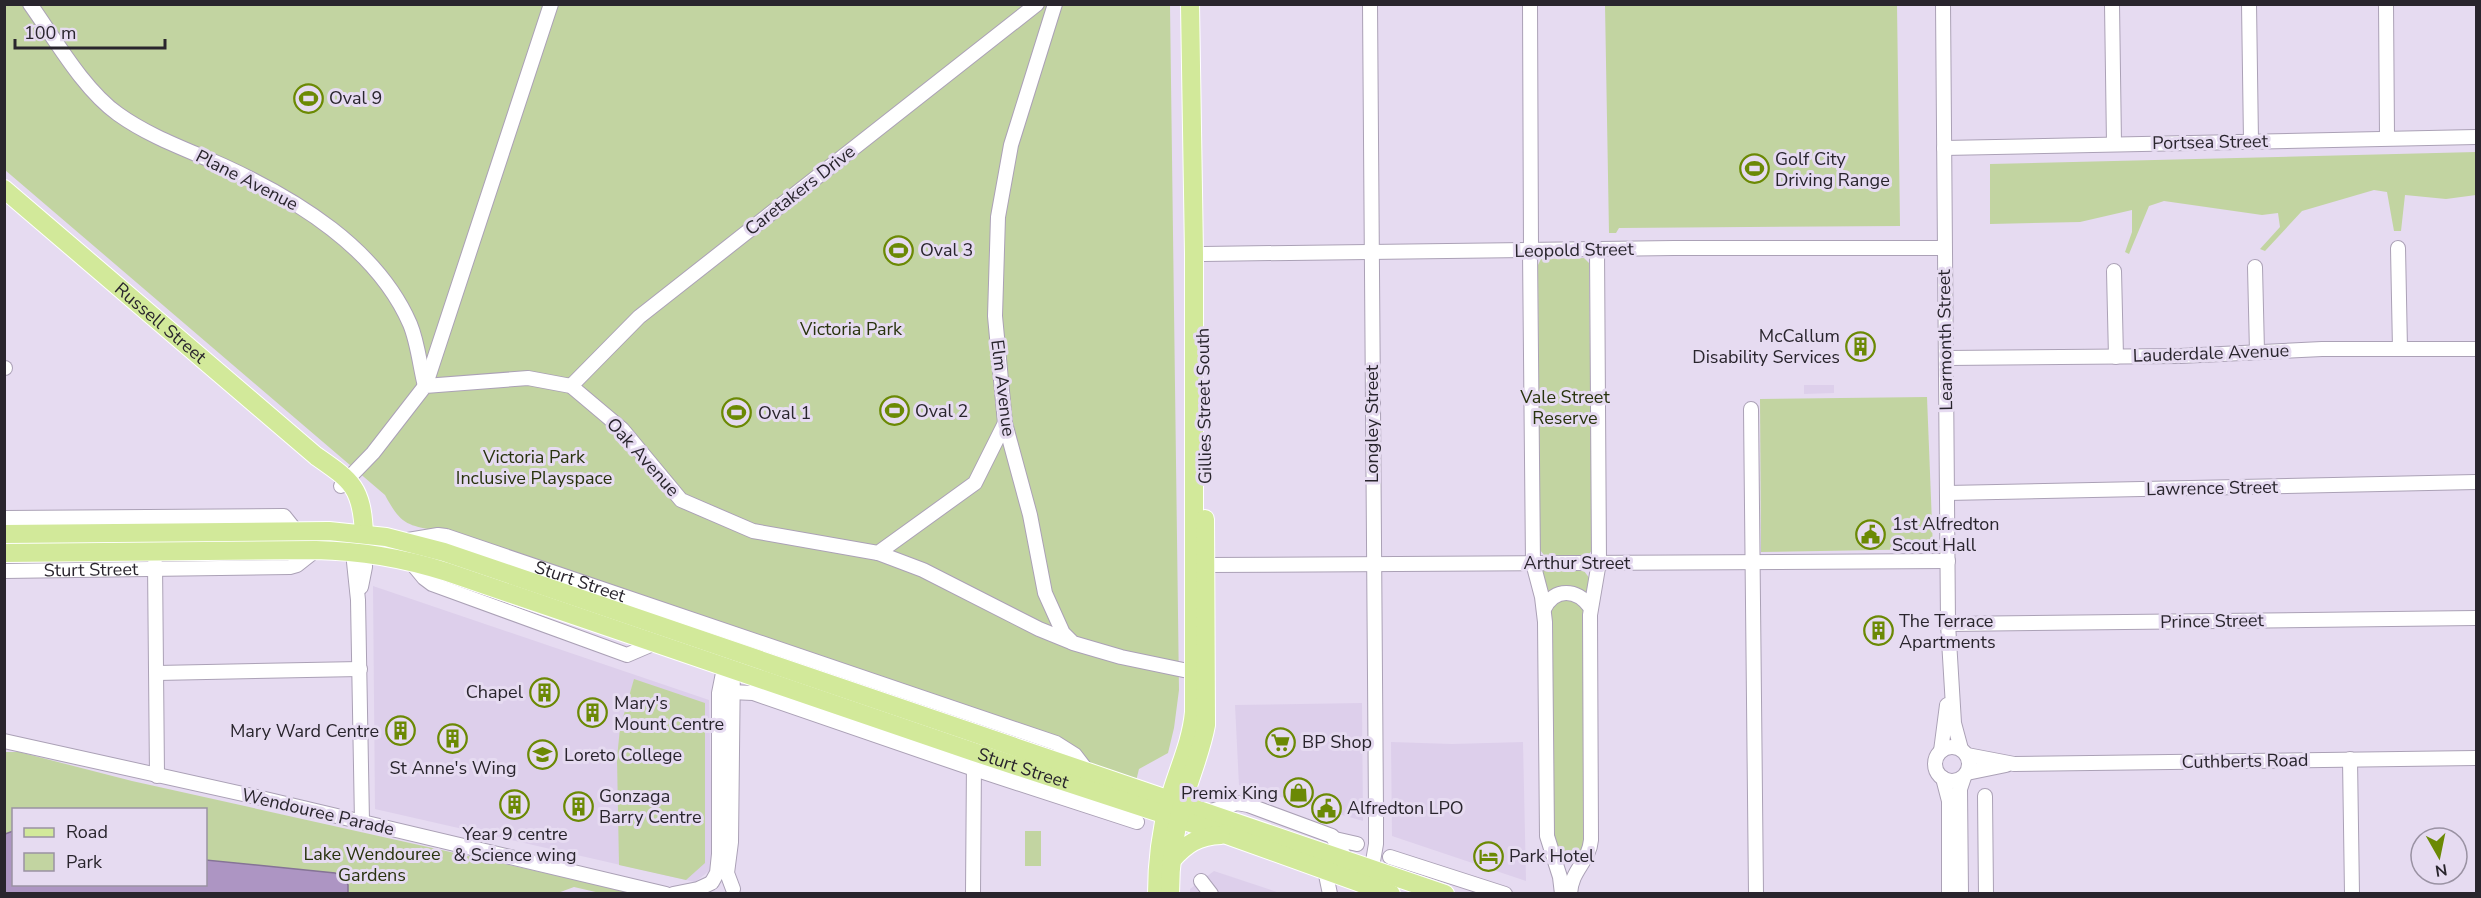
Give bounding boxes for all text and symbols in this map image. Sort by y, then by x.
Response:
scale bar [15,12,165,50]
text: 100 m [24,21,76,45]
sports icon: Oval 9 [292,82,324,114]
place label: Oval 9 [329,86,382,110]
street label: Portsea Street [2152,129,2269,155]
street label: Caretakers Drive [740,139,860,241]
street label: Plane Avenue [192,144,302,216]
place label: Golf City Driving Range [1775,147,1890,192]
sports icon: Golf City Driving Range [1738,153,1770,185]
sports icon: Oval 3 [883,234,915,266]
street label: Leopold Street [1514,237,1635,263]
place label: Oval 3 [920,238,973,262]
street label: Learmonth Street [1932,269,1958,411]
street label: Russell Street [110,277,212,369]
park label: Victoria Park [799,317,903,341]
place label: McCallum Disability Services [1692,324,1840,369]
street label: Gillies Street South [1191,328,1217,484]
building icon: McCallum Disability Services [1845,330,1877,362]
street label: Elm Avenue [985,338,1021,438]
street label: Lauderdale Avenue [2132,338,2290,368]
street label: Longley Street [1360,364,1384,483]
park label: Vale Street Reserve [1519,385,1610,430]
sports icon: Oval 2 [878,395,910,427]
sports icon: Oval 1 [721,397,753,429]
place label: Oval 2 [915,399,968,423]
place label: Oval 1 [758,401,811,425]
street label: Oak Avenue [601,412,685,502]
park label: Victoria Park Inclusive Playspace [456,445,612,490]
street label: Lawrence Street [2146,475,2279,501]
place label: 1st Alfredton Scout Hall [1892,512,1999,557]
public building icon: 1st Alfredton Scout Hall [1855,518,1887,550]
street label: Arthur Street [1524,551,1631,575]
street label: Sturt Street [531,555,629,608]
street label: Sturt Street [44,557,139,582]
street label: Prince Street [2160,608,2265,634]
place label: The Terrace Apartments [1899,609,1996,654]
building icon: The Terrace Apartments [1862,615,1894,647]
building icon: Chapel [528,676,560,708]
place label: Chapel [466,680,524,704]
place label: Mary's Mount Centre [614,691,724,736]
building icon: Mary's Mount Centre [577,697,609,729]
building icon: Mary Ward Centre [384,715,416,747]
place label: Mary Ward Centre [230,719,379,743]
building icon: St Anne's Wing [437,723,469,755]
supermarket icon: BP Shop [1265,726,1297,758]
place label: BP Shop [1302,730,1372,754]
school or university icon: Loreto College [527,739,559,771]
street label: Sturt Street [975,742,1073,794]
place label: Loreto College [564,743,682,767]
street label: Cuthberts Road [2181,748,2309,774]
place label: St Anne's Wing [389,756,517,780]
shop icon: Premix King [1283,777,1315,809]
place label: Premix King [1181,781,1278,805]
street label: Wendouree Parade [239,783,397,841]
place label: Gonzaga Barry Centre [599,784,702,829]
building icon: Year 9 centre & Science wing [499,789,531,821]
building icon: Gonzaga Barry Centre [562,790,594,822]
public building icon: Alfredton LPO [1310,792,1342,824]
place label: Alfredton LPO [1347,796,1464,820]
legend [12,808,207,886]
text: Road [66,820,108,844]
place label: Year 9 centre & Science wing [454,822,576,867]
north arrow [2409,826,2469,886]
hotel icon: Park Hotel [1472,840,1504,872]
park label: Lake Wendouree Gardens [304,842,440,887]
place label: Park Hotel [1509,844,1595,868]
text: Park [66,850,103,874]
text: N [2434,858,2449,882]

